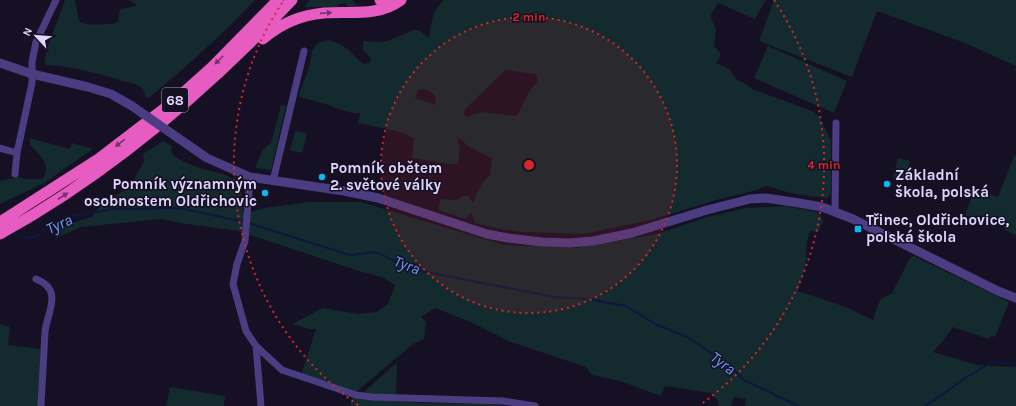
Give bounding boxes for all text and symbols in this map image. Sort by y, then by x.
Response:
one-way arrow [320,10,332,17]
text: 2 min [512,10,546,24]
north arrow [16,16,56,56]
text: N [20,25,35,38]
one-way arrow [214,55,224,65]
road number: 68 [162,88,188,112]
one-way arrow [114,139,125,148]
centre of rings [522,158,536,172]
text: 4 min [808,158,840,172]
place label: Pomník obětem 2. světové války [330,159,442,194]
place label: Základní škola, polská [895,166,989,201]
marker: Pomník obětem 2. světové války [317,172,327,182]
place label: Pomník významným osobnostem Oldřichovic [84,175,257,210]
marker: Základní škola, polská [882,179,892,189]
marker: Pomník významným osobnostem Oldřichovic [260,188,270,198]
one-way arrow [57,192,69,199]
water label: Tyra [43,210,75,238]
place label: Třinec, Oldřichovice, polská škola [866,211,1010,246]
marker: Třinec, Oldřichovice, polská škola [853,224,863,234]
water label: Tyra [391,251,423,279]
water label: Tyra [706,347,740,379]

